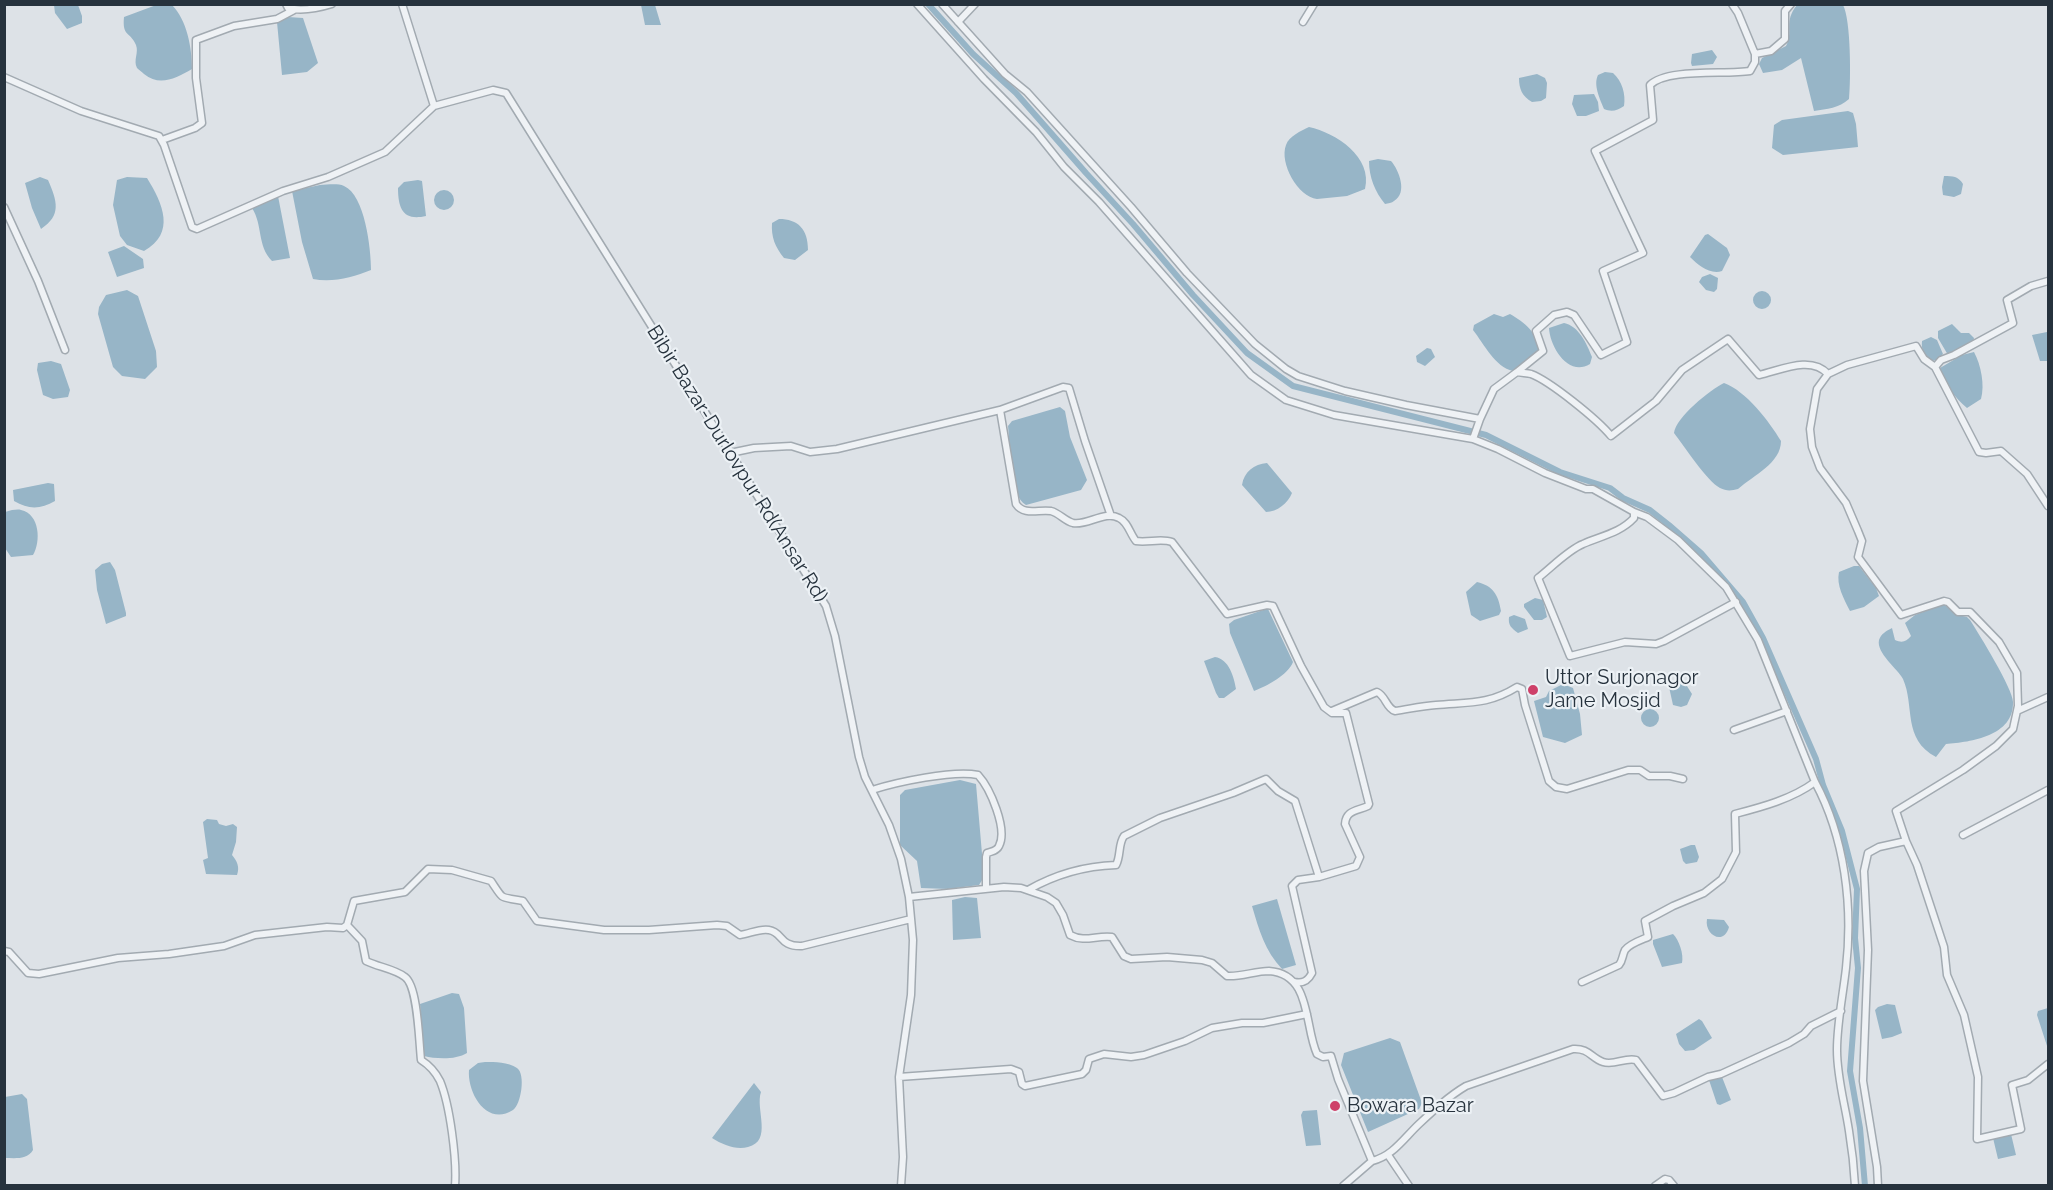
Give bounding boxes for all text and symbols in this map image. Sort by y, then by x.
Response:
street label: Bibir Bazar-Durlovpur Rd(Ansar Rd) [641,321,833,607]
place label: Uttor Surjonagor Jame Mosjid [1545,666,1699,713]
marker: Uttor Surjonagor Jame Mosjid [1526,683,1540,697]
place label: Bowara Bazar [1347,1094,1474,1118]
marker: Bowara Bazar [1328,1099,1342,1113]

